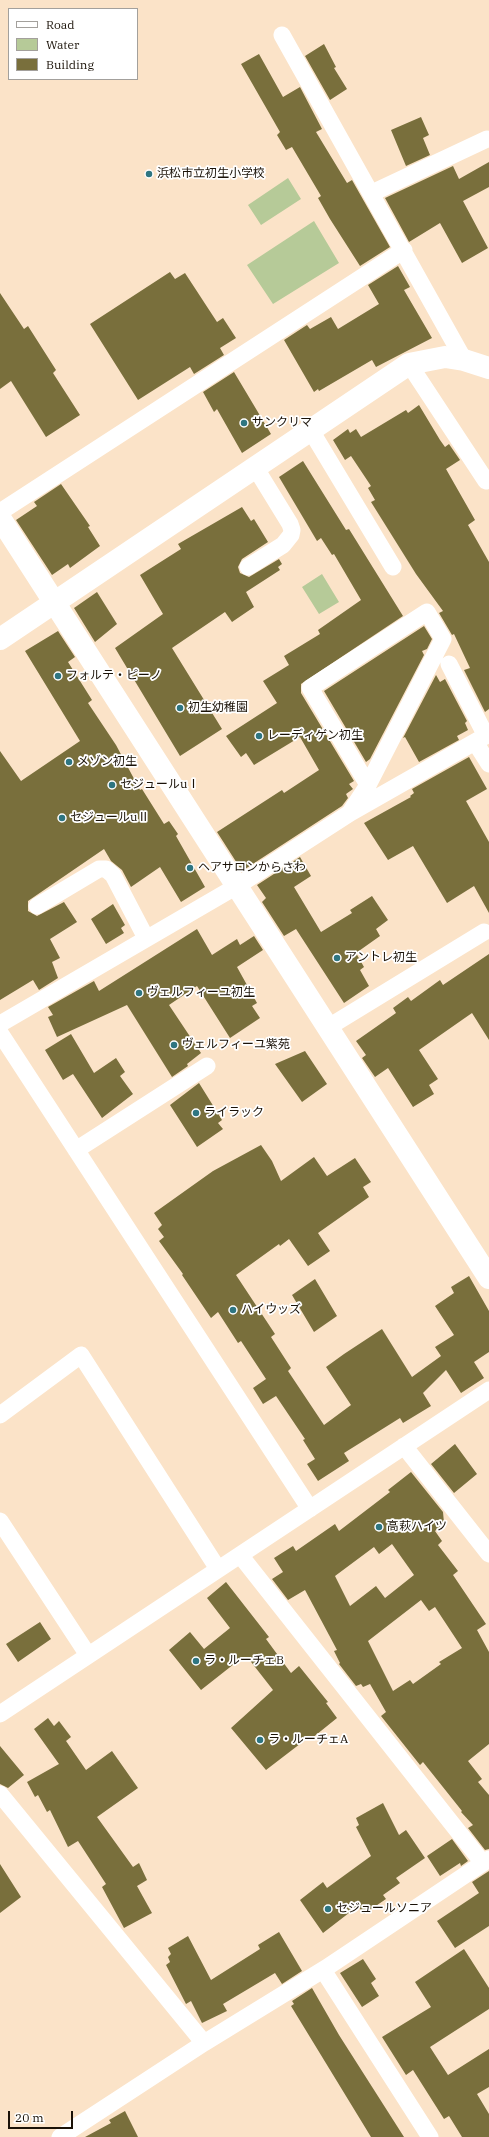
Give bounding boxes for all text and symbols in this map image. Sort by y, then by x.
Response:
legend [8,8,138,80]
text: Road [46,17,75,32]
text: Water [46,37,79,52]
text: Building [46,57,94,72]
place label: 浜松市立初生小学校 [157,167,265,181]
marker: 浜松市立初生小学校 [144,169,154,179]
place label: サンクリマ [252,416,312,430]
marker: サンクリマ [239,418,249,428]
place label: フォルテ・ピーノ [66,669,162,683]
marker: フォルテ・ピーノ [53,671,63,681]
place label: 初生幼稚園 [188,701,248,715]
marker: 初生幼稚園 [175,703,185,713]
place label: レーディゲン初生 [267,729,363,743]
marker: レーディゲン初生 [254,731,264,741]
place label: メゾン初生 [77,755,137,769]
marker: メゾン初生 [64,757,74,767]
place label: セジュールuⅠ [120,778,199,792]
marker: セジュールuⅠ [107,780,117,790]
place label: セジュールuⅡ [70,811,149,825]
marker: セジュールuⅡ [57,813,67,823]
place label: ヘアサロンからさわ [198,861,306,875]
marker: ヘアサロンからさわ [185,863,195,873]
place label: アントレ初生 [345,951,417,965]
marker: アントレ初生 [332,953,342,963]
place label: ヴェルフィーユ初生 [147,986,255,1000]
marker: ヴェルフィーユ初生 [134,988,144,998]
place label: ヴェルフィーユ紫苑 [182,1038,290,1052]
marker: ヴェルフィーユ紫苑 [169,1040,179,1050]
place label: ライラック [204,1106,264,1120]
marker: ライラック [191,1108,201,1118]
place label: ハイウッズ [241,1303,301,1317]
marker: ハイウッズ [228,1305,238,1315]
place label: 高萩ハイツ [387,1520,447,1534]
marker: 高萩ハイツ [374,1522,384,1532]
place label: ラ・ルーチェB [204,1654,284,1668]
marker: ラ・ルーチェB [191,1656,201,1666]
place label: ラ・ルーチェA [268,1733,348,1747]
marker: ラ・ルーチェA [255,1735,265,1745]
place label: セジュールソニア [336,1902,432,1916]
marker: セジュールソニア [323,1904,333,1914]
scale bar [10,2103,75,2129]
text: 20 m [15,2110,44,2125]

